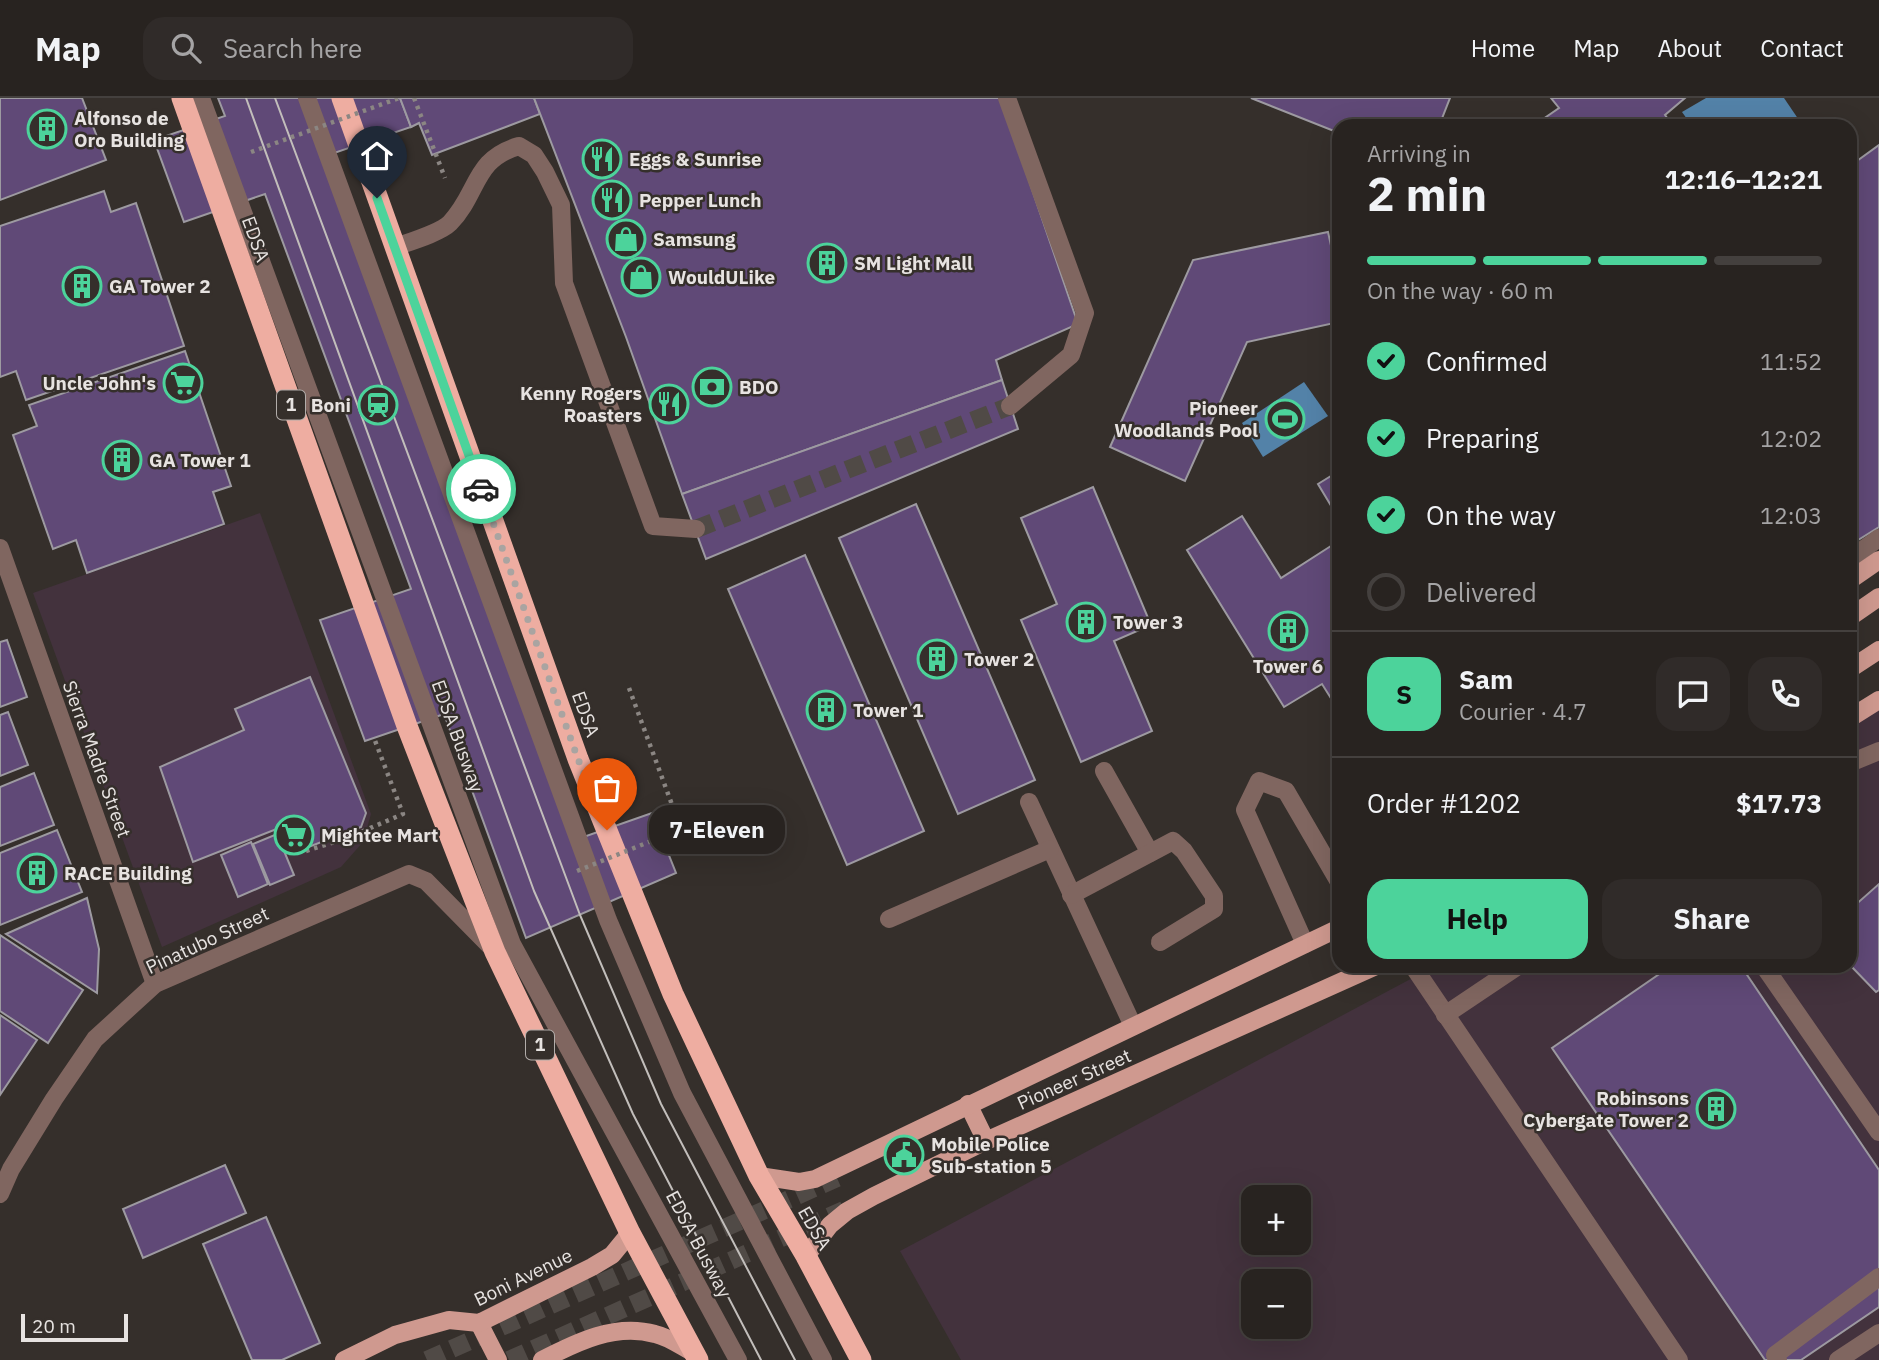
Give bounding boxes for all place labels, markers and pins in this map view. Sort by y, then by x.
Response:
place label: Alfonso de Oro Building [74,106,185,152]
building icon: Alfonso de Oro Building [26,108,68,150]
pin [347,126,407,198]
restaurant icon: Eggs & Sunrise [581,138,623,180]
place label: Eggs & Sunrise [629,147,762,171]
restaurant icon: Pepper Lunch [591,179,633,221]
place label: Pepper Lunch [639,188,761,212]
shop icon: Samsung [605,218,647,260]
place label: Samsung [653,227,736,251]
building icon: SM Light Mall [806,242,848,284]
place label: SM Light Mall [854,251,973,275]
shop icon: WouldULike [620,256,662,298]
building icon: GA Tower 2 [61,265,103,307]
place label: WouldULike [668,265,775,289]
place label: GA Tower 2 [109,274,211,298]
supermarket icon: Uncle John's [162,362,204,404]
bank icon: BDO [691,366,733,408]
place label: Uncle John's [42,371,156,395]
place label: BDO [739,375,778,399]
place label: Kenny Rogers Roasters [520,381,642,427]
restaurant icon: Kenny Rogers Roasters [648,383,690,425]
station icon: Boni [357,384,399,426]
place label: Boni [311,393,351,417]
place label: Pioneer Woodlands Pool [1114,396,1258,442]
sports icon: Pioneer Woodlands Pool [1264,398,1306,440]
building icon: GA Tower 1 [101,439,143,481]
place label: GA Tower 1 [149,448,251,472]
building icon: Tower 3 [1065,601,1107,643]
place label: Tower 3 [1113,610,1183,634]
building icon: Tower 6 [1267,610,1309,652]
building icon: Tower 2 [916,638,958,680]
place label: Tower 2 [964,647,1034,671]
place label: Tower 6 [1253,654,1323,678]
building icon: Tower 1 [805,689,847,731]
place label: Tower 1 [853,698,924,722]
pin [577,758,637,830]
callout: 7-Eleven [649,806,786,854]
supermarket icon: Mightee Mart [273,814,315,856]
place label: Mightee Mart [321,823,438,847]
building icon: RACE Building [16,852,58,894]
place label: RACE Building [64,861,192,885]
place label: Robinsons Cybergate Tower 2 [1523,1086,1689,1132]
building icon: Robinsons Cybergate Tower 2 [1695,1088,1737,1130]
place label: Mobile Police Sub-station 5 [931,1132,1052,1178]
public building icon: Mobile Police Sub-station 5 [883,1134,925,1176]

